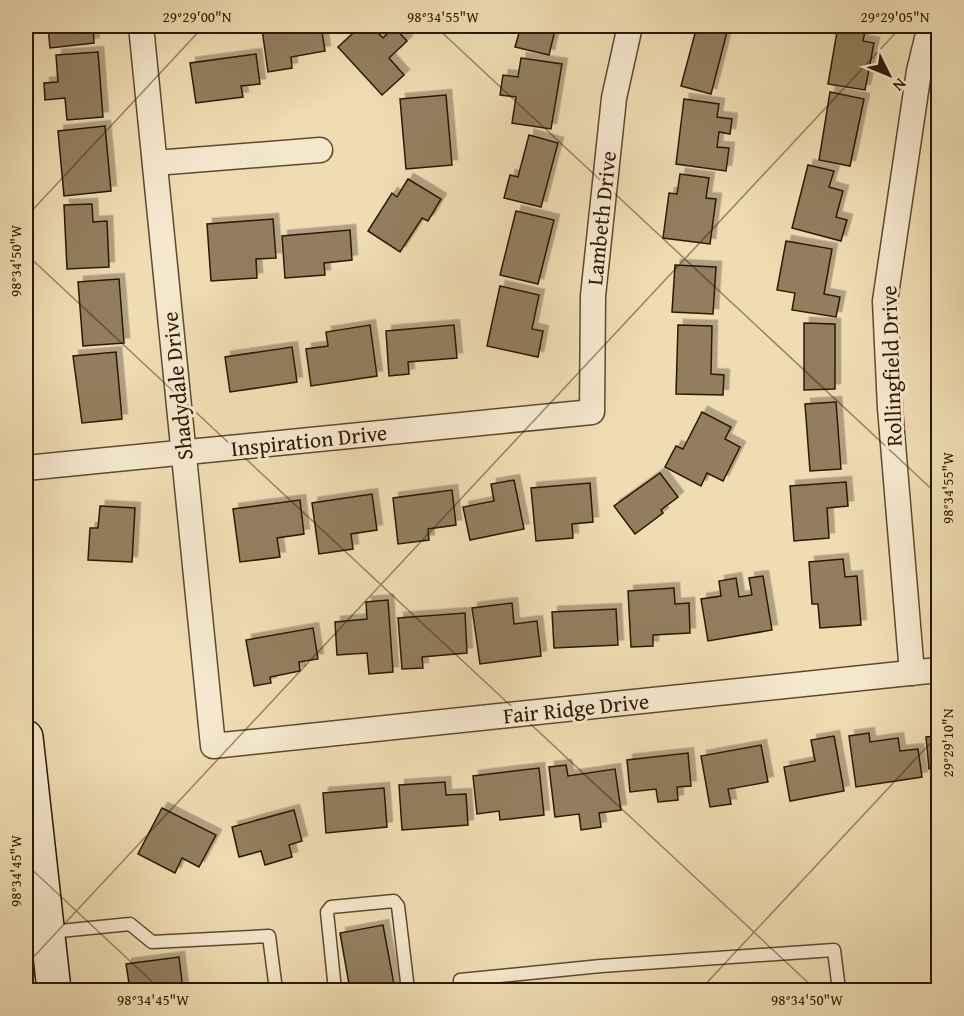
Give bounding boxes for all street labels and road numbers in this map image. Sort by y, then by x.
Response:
street label: Lambeth Drive [578,149,624,287]
street label: Rollingfield Drive [872,285,910,447]
street label: Shadydale Drive [153,310,201,462]
street label: Inspiration Drive [229,416,389,464]
street label: Fair Ridge Drive [502,684,650,732]

